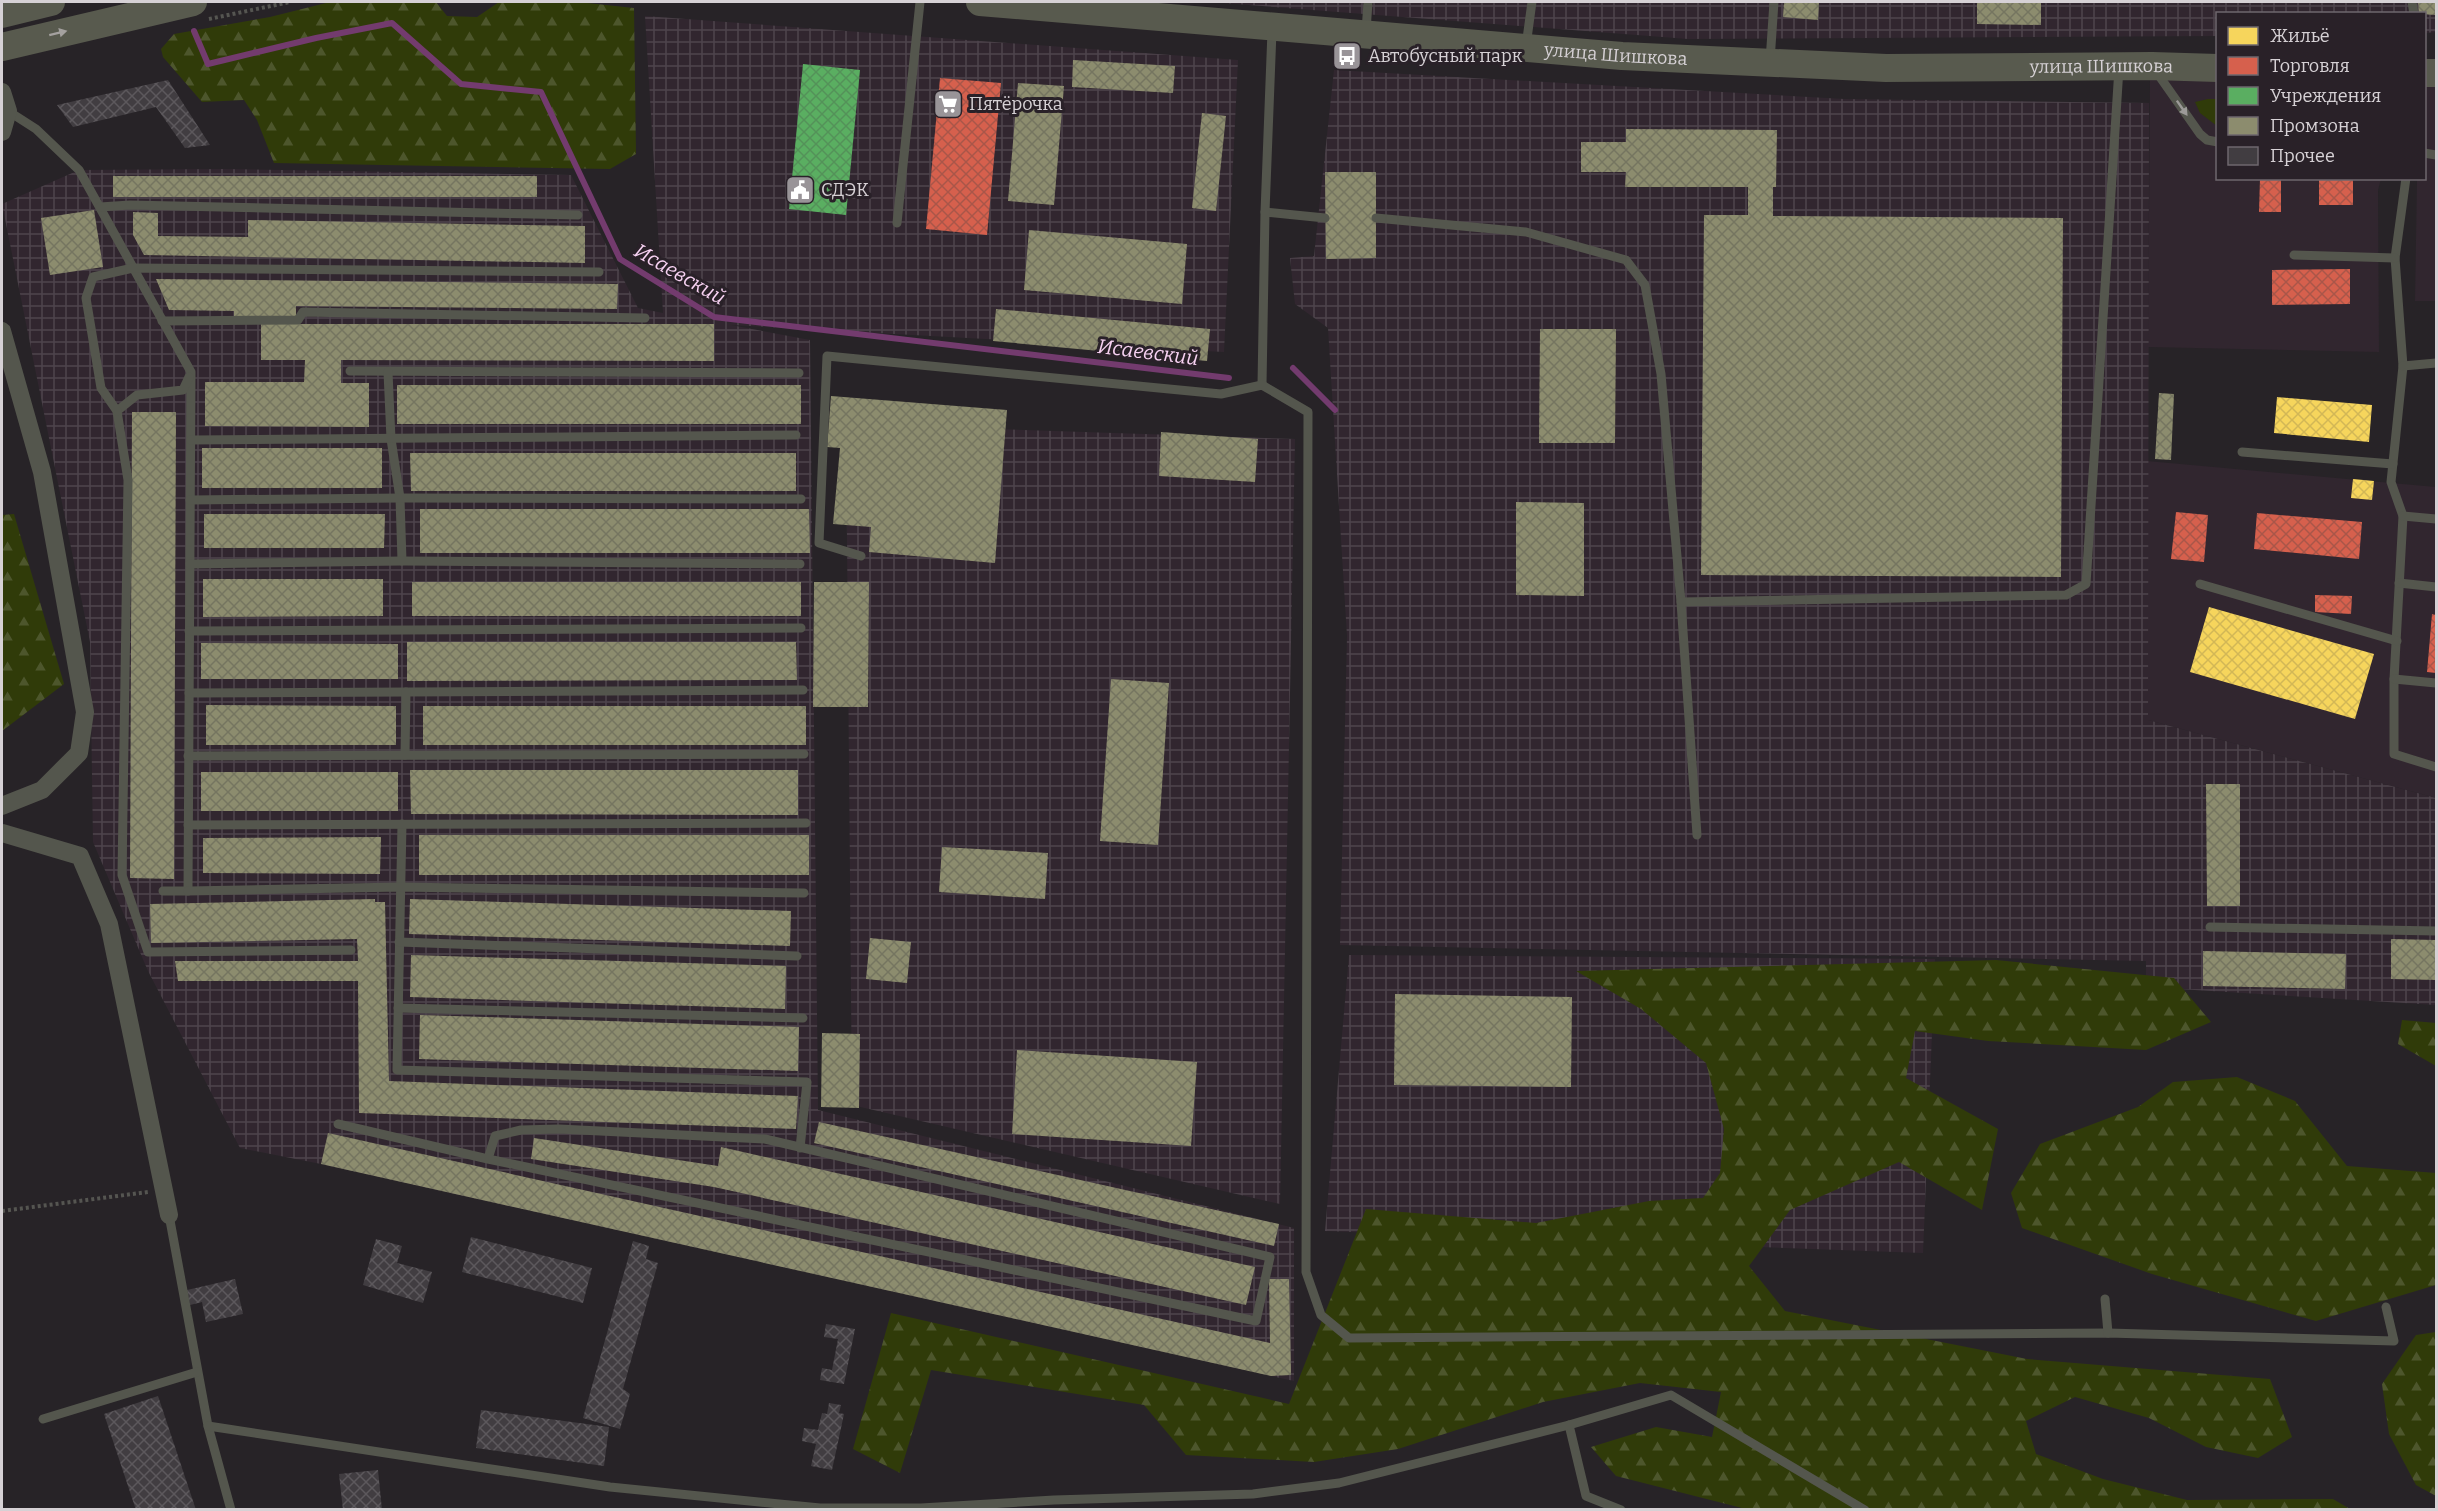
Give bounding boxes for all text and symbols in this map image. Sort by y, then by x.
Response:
legend [2216,12,2426,180]
text: Жильё [2270,25,2330,47]
one-way arrow [49,27,68,37]
street label: улица Шишкова [1542,38,1688,70]
bus stop icon: Автобусный парк [1331,40,1363,72]
place label: Автобусный парк [1368,45,1523,67]
street label: улица Шишкова [2029,55,2174,78]
text: Торговля [2270,55,2350,77]
text: Учреждения [2270,85,2381,107]
supermarket icon: Пятёрочка [932,88,964,120]
place label: Пятёрочка [969,93,1063,115]
one-way arrow [2176,100,2188,116]
text: Промзона [2270,115,2360,137]
text: Прочее [2270,145,2335,167]
public building icon: СДЭК [784,174,816,206]
place label: СДЭК [821,179,869,201]
water label: Исаевский [630,238,730,310]
water label: Исаевский [1096,334,1200,370]

